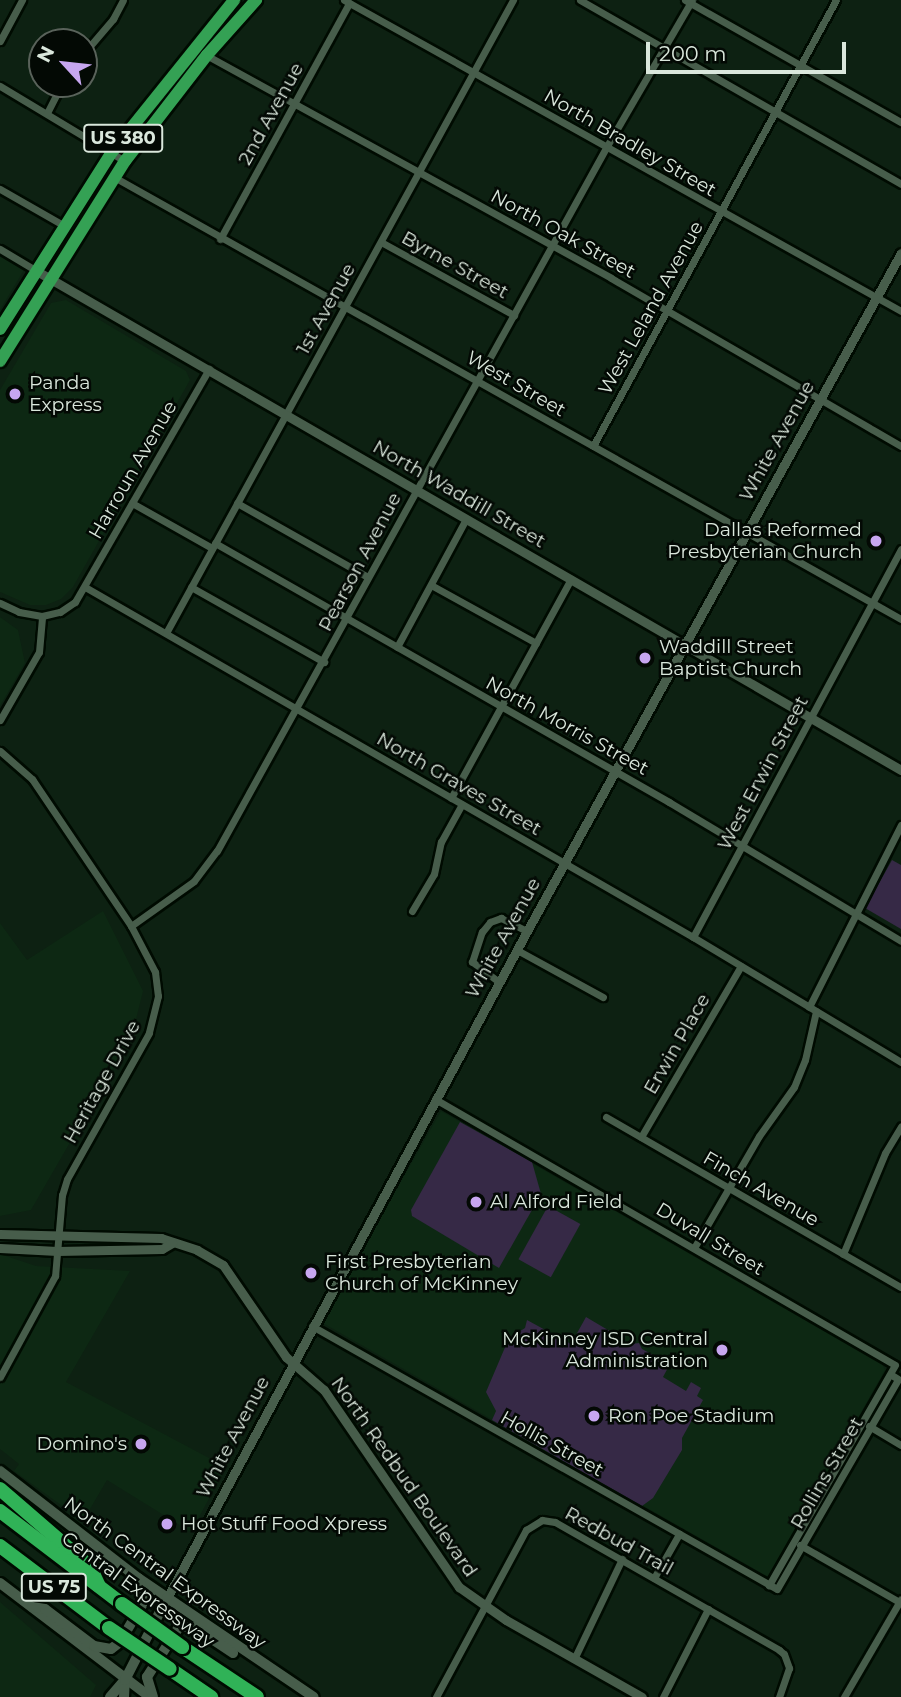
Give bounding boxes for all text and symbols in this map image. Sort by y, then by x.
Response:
north arrow [28,28,98,98]
scale bar [649,28,848,72]
text: 200 m [659,41,726,66]
text: N [32,42,59,66]
street label: 2nd Avenue [234,59,308,169]
street label: North Bradley Street [540,84,720,202]
road number: US 380 [83,124,163,153]
street label: North Oak Street [487,185,639,283]
street label: West Leland Avenue [594,217,708,399]
street label: Byrne Street [398,226,512,304]
street label: 1st Avenue [292,260,360,358]
street label: West Street [462,346,570,422]
place label: Panda Express [29,372,102,416]
street label: White Avenue [735,377,819,505]
marker: Panda Express [7,386,23,402]
street label: Harroun Avenue [84,397,182,543]
street label: North Waddill Street [369,435,549,553]
street label: Pearson Avenue [314,489,406,635]
place label: Dallas Reformed Presbyterian Church [667,519,862,563]
marker: Dallas Reformed Presbyterian Church [868,533,884,549]
place label: Waddill Street Baptist Church [659,636,802,680]
marker: Waddill Street Baptist Church [637,650,653,666]
street label: North Morris Street [482,672,652,780]
street label: West Erwin Street [713,692,813,854]
street label: North Graves Street [373,727,545,841]
street label: White Avenue [461,874,545,1002]
street label: Erwin Place [639,990,715,1098]
street label: Heritage Drive [59,1017,145,1147]
street label: Finch Avenue [699,1147,823,1231]
place label: Al Alford Field [490,1191,622,1213]
marker: Al Alford Field [468,1194,484,1210]
street label: Duvall Street [652,1198,768,1280]
place label: First Presbyterian Church of McKinney [325,1251,518,1295]
marker: First Presbyterian Church of McKinney [303,1265,319,1281]
place label: McKinney ISD Central Administration [502,1328,708,1372]
marker: McKinney ISD Central Administration [714,1342,730,1358]
street label: White Avenue [191,1372,275,1502]
street label: North Redbud Boulevard [326,1372,482,1582]
place label: Ron Poe Stadium [608,1405,774,1427]
street label: Hollis Street [496,1406,608,1482]
marker: Ron Poe Stadium [586,1408,602,1424]
street label: Rollins Street [786,1413,868,1533]
place label: Domino's [37,1433,127,1455]
marker: Domino's [133,1436,149,1452]
street label: North Central Expressway [60,1492,270,1654]
street label: Redbud Trail [561,1502,677,1580]
place label: Hot Stuff Food Xpress [181,1513,387,1535]
marker: Hot Stuff Food Xpress [159,1516,175,1532]
street label: Central Expressway [57,1527,219,1653]
road number: US 75 [21,1572,87,1602]

